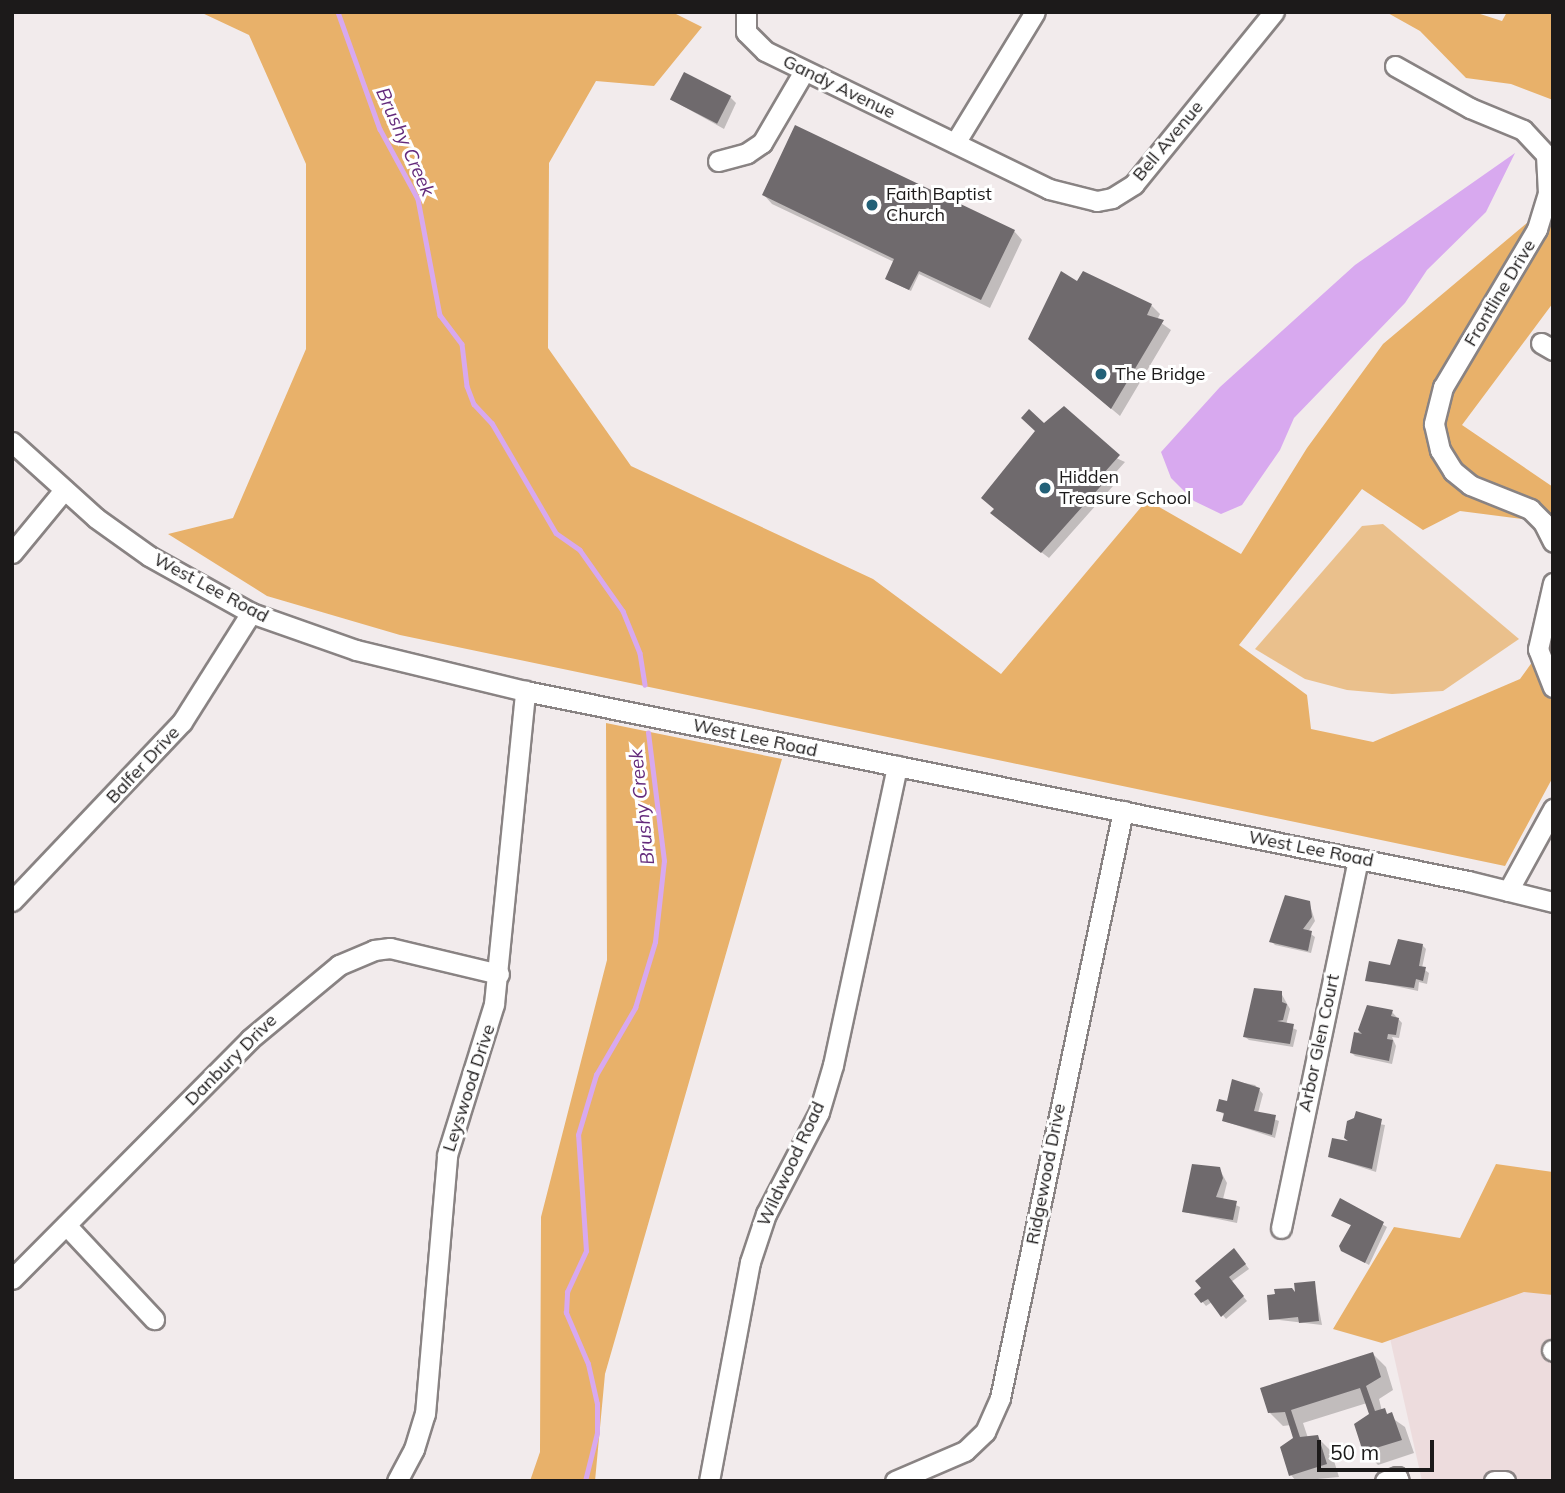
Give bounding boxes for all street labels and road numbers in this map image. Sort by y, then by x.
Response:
street label: Gandy Avenue [779,50,899,124]
street label: Bell Avenue [1128,97,1208,185]
street label: Frontline Drive [1460,236,1540,350]
street label: West Lee Road [150,549,272,627]
street label: West Lee Road [691,714,819,762]
street label: Balfer Drive [102,722,184,808]
street label: West Lee Road [1247,826,1375,872]
street label: Arbor Glen Court [1294,972,1344,1114]
street label: Danbury Drive [181,1010,281,1110]
street label: Leyswood Drive [438,1022,500,1154]
street label: Wildwood Road [753,1098,829,1230]
street label: Ridgewood Drive [1022,1102,1070,1246]

